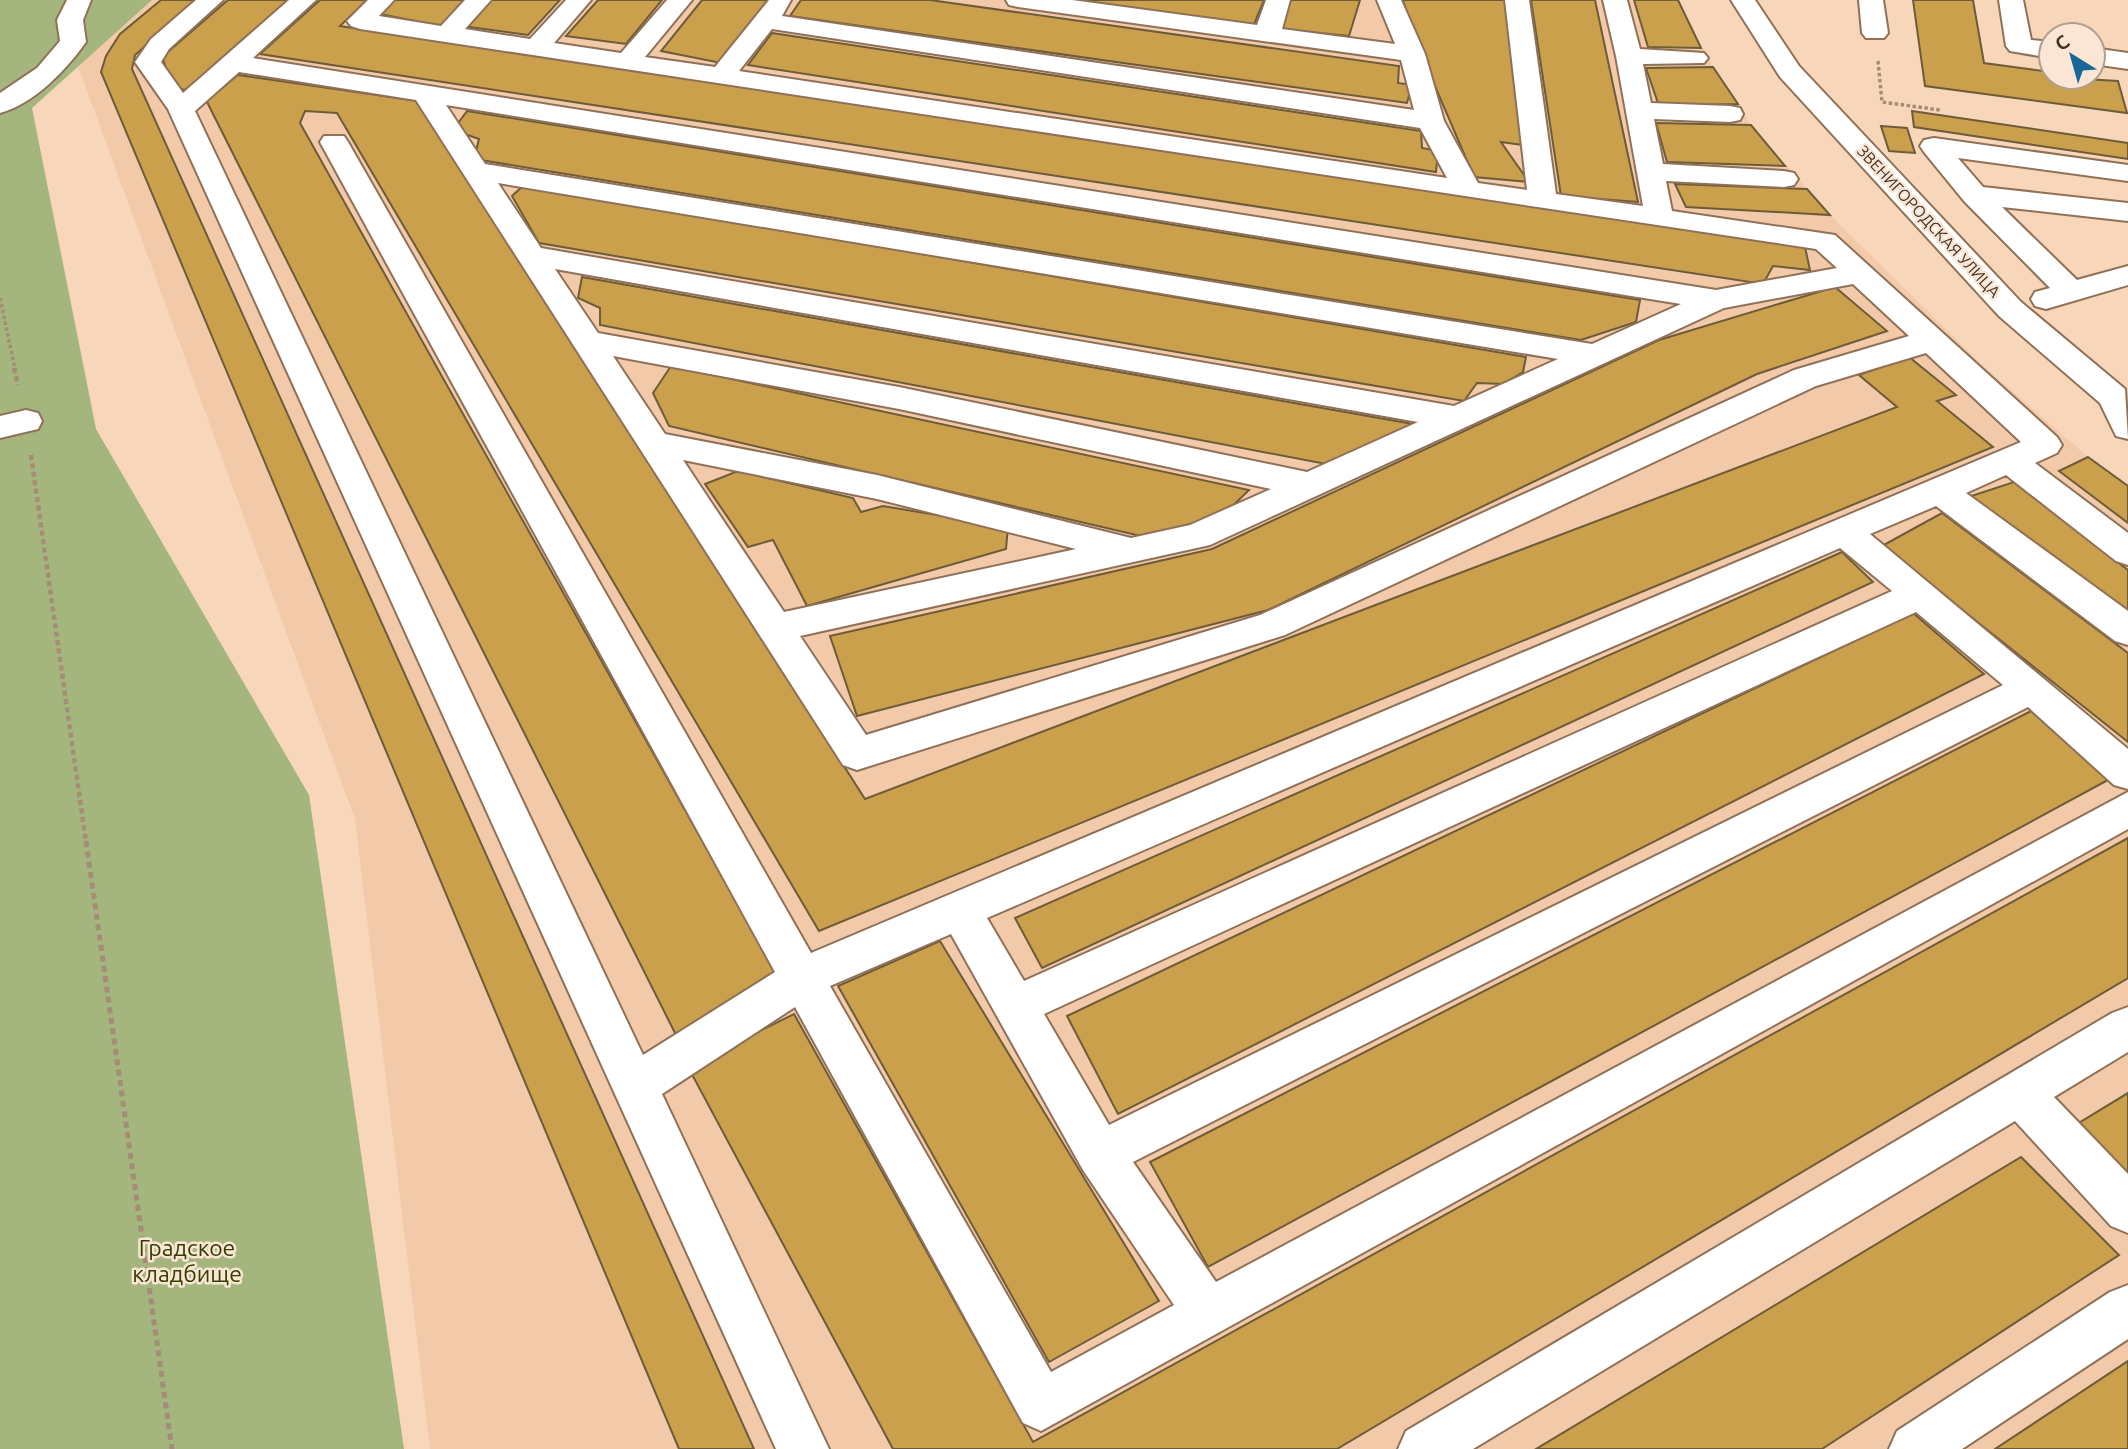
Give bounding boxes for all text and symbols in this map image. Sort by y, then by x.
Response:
north arrow [2037,21,2107,91]
text: С [2050,30,2073,55]
street label: ЗВЕНИГОРОДСКАЯ УЛИЦА [1854,141,2004,301]
park label: Градское кладбище [132,1235,242,1286]

